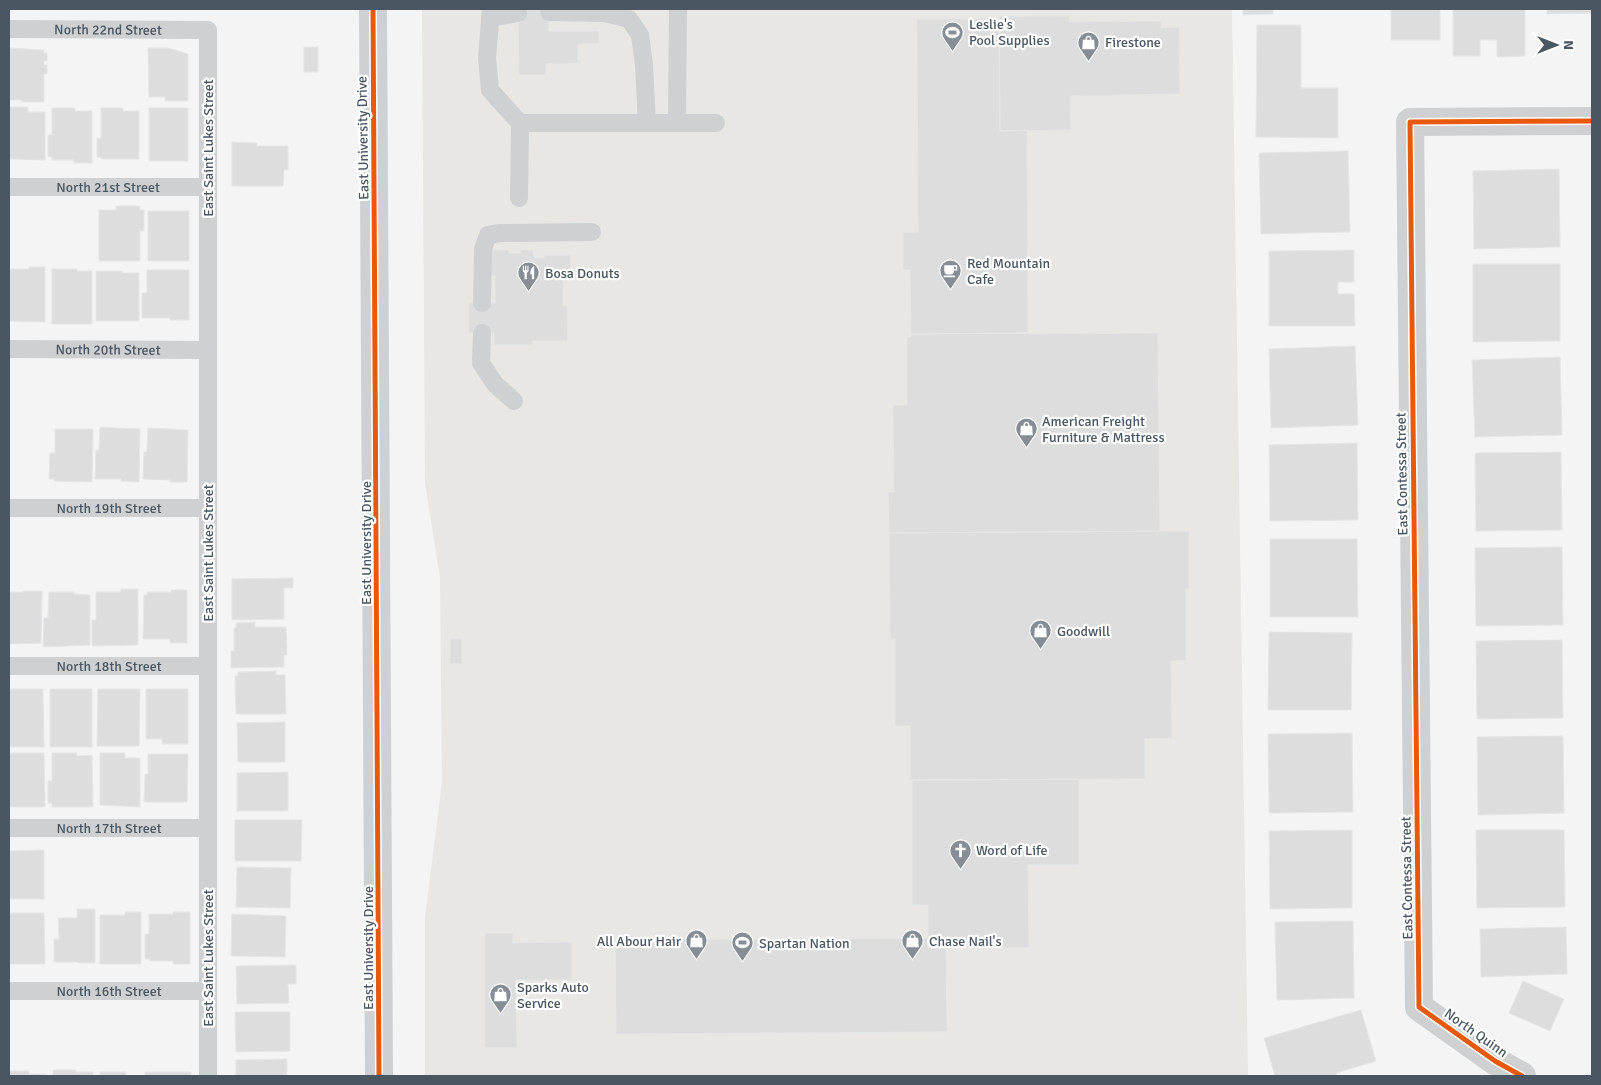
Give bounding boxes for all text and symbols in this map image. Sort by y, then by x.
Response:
place label: Leslie's Pool Supplies [969,16,1050,49]
sports icon: Leslie's Pool Supplies [941,20,965,51]
north arrow [1531,20,1581,70]
street label: North 22nd Street [54,21,162,38]
shop icon: Firestone [1077,30,1101,61]
place label: Firestone [1105,34,1161,51]
text: N [1560,40,1577,50]
street label: East University Drive [353,76,373,200]
street label: East Saint Lukes Street [200,79,217,217]
street label: North 21st Street [56,179,160,196]
place label: Red Mountain Cafe [967,255,1050,288]
cafe icon: Red Mountain Cafe [939,259,963,290]
restaurant icon: Bosa Donuts [517,261,541,292]
place label: Bosa Donuts [545,265,620,282]
street label: North 20th Street [55,341,161,358]
street label: East Contessa Street [1392,412,1412,536]
place label: American Freight Furniture & Mattress [1042,413,1165,446]
shop icon: American Freight Furniture & Mattress [1014,417,1038,448]
street label: East University Drive [358,481,375,605]
street label: East Saint Lukes Street [200,484,217,622]
street label: North 19th Street [56,500,162,517]
shop icon: Goodwill [1029,619,1053,650]
place label: Goodwill [1057,623,1110,640]
street label: North 18th Street [56,658,162,675]
street label: East Contessa Street [1397,816,1417,940]
street label: North 17th Street [56,820,162,837]
church icon: Word of Life [948,838,972,869]
place label: Word of Life [976,842,1047,859]
street label: East University Drive [360,886,377,1010]
street label: East Saint Lukes Street [200,889,217,1027]
shop icon: All Abour Hair [685,929,709,960]
shop icon: Chase Nail's [901,929,925,960]
sports icon: Spartan Nation [731,931,755,962]
place label: All Abour Hair [597,933,682,950]
place label: Chase Nail's [929,933,1002,950]
place label: Spartan Nation [759,935,850,952]
place label: Sparks Auto Service [517,979,589,1012]
street label: North 16th Street [56,983,162,1000]
shop icon: Sparks Auto Service [489,983,513,1014]
street label: North Quinn [1441,1005,1511,1061]

